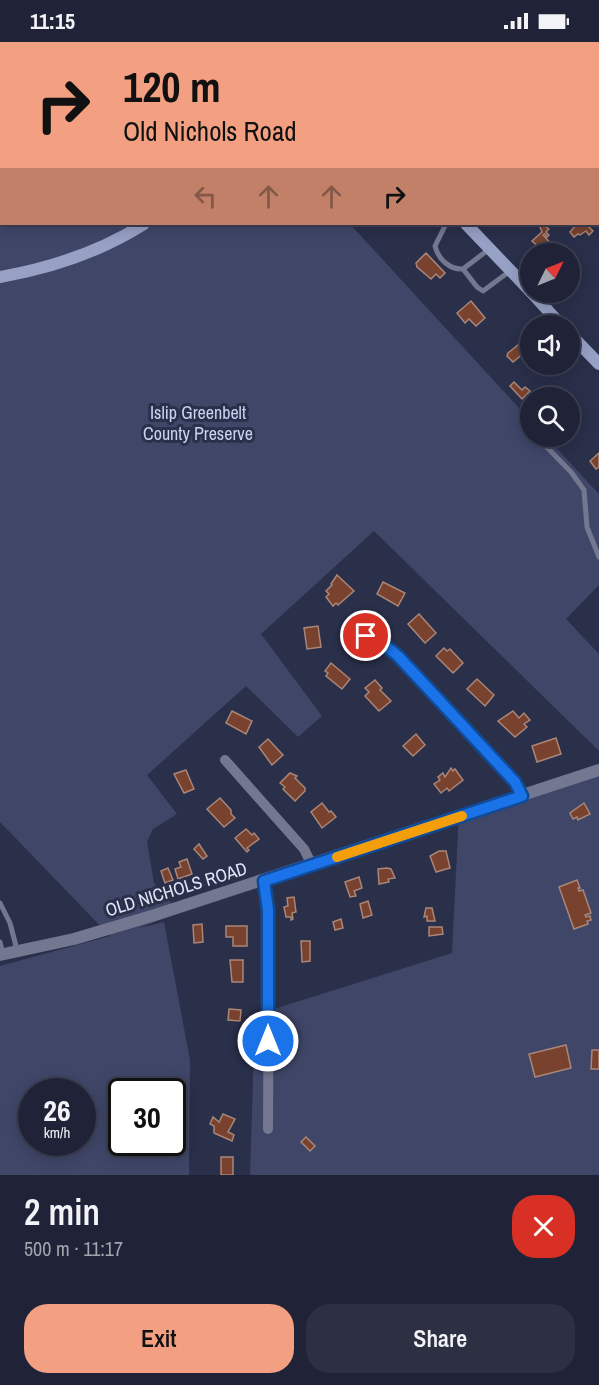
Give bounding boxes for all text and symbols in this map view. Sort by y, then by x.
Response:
text: 11:15 [30,6,75,36]
text: 120 m [123,59,221,115]
icon: right [24,66,102,144]
text: Old Nichols Road [123,113,297,149]
icon: left [189,180,222,213]
icon: ahead [252,180,285,213]
icon: ahead [315,180,348,213]
icon: right [378,180,411,213]
north arrow [520,243,580,303]
map controls [520,243,580,447]
button: sound [520,315,580,375]
button: search [520,387,580,447]
park label: Islip Greenbelt County Preserve [143,400,253,446]
pin [340,610,391,661]
icon: arrive [349,619,382,652]
street label: OLD NICHOLS ROAD [102,856,250,922]
position arrow [236,1009,300,1073]
speed limit sign: 30 [108,1078,186,1156]
text: 26 [43,1090,71,1130]
text: km/h [44,1122,70,1143]
text: 2 min [24,1188,100,1236]
button: close [512,1195,575,1258]
text: 500 m · 11:17 [24,1235,123,1262]
button: Exit [24,1304,294,1373]
button: Share [306,1304,575,1373]

